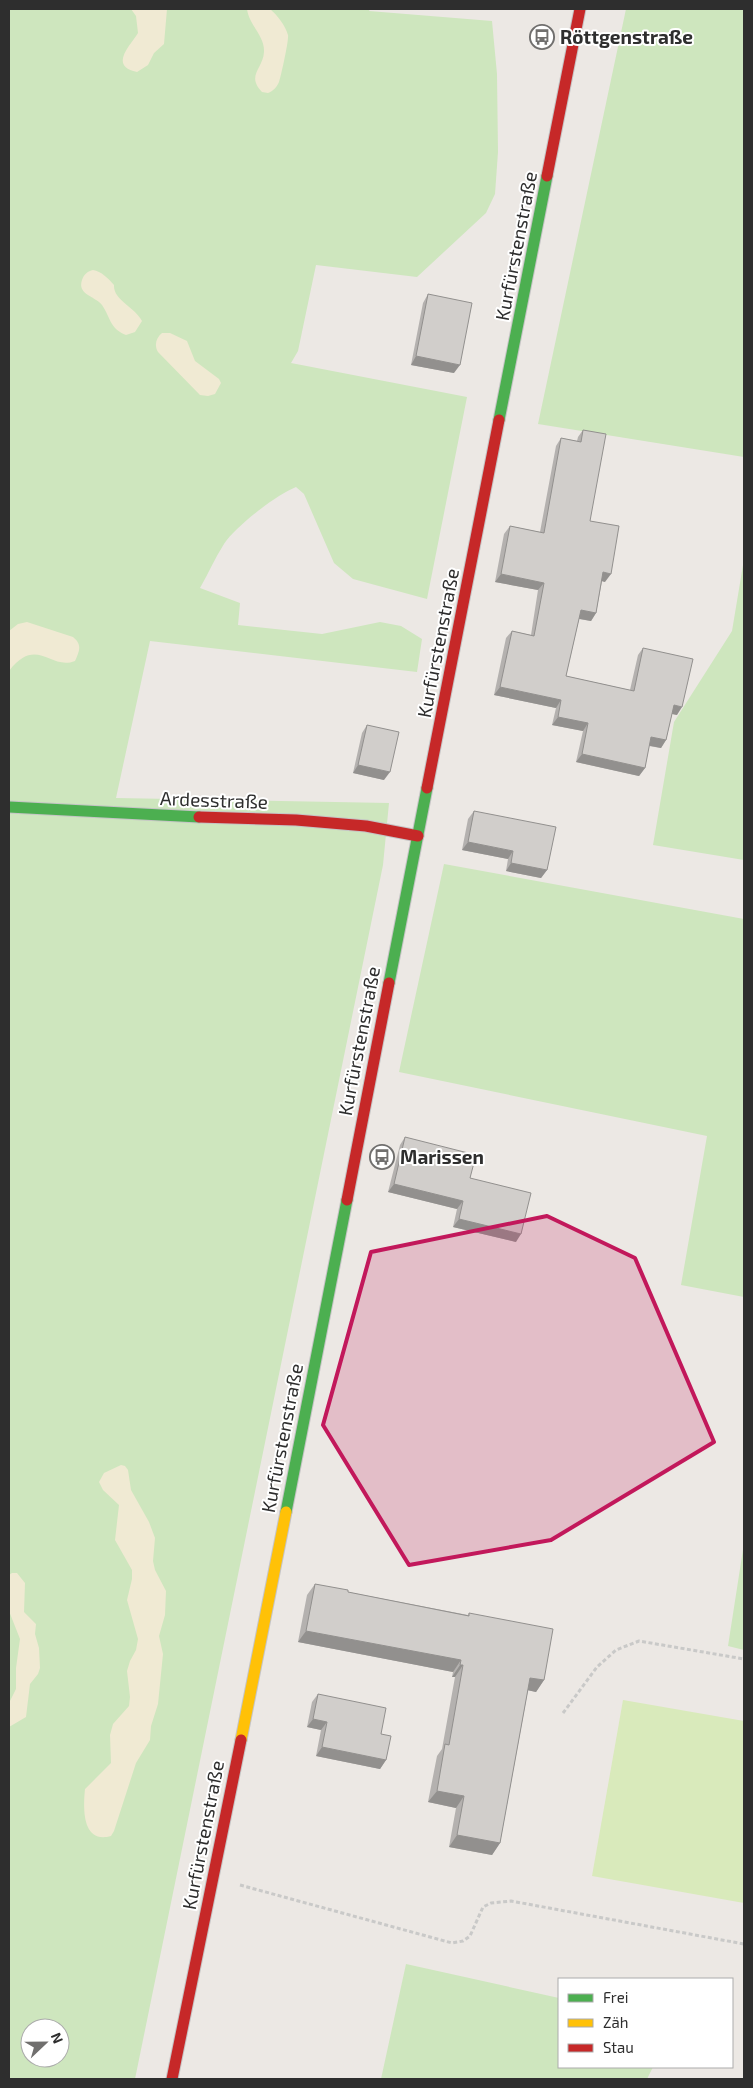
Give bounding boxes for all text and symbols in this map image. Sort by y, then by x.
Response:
bus stop icon: Röttgenstraße [529,24,555,50]
place label: Röttgenstraße [560,25,693,48]
street label: Kurfürstenstraße [490,169,541,322]
street label: Kurfürstenstraße [412,566,463,719]
street label: Ardesstraße [160,786,268,813]
street label: Kurfürstenstraße [333,964,384,1117]
bus stop icon: Marissen [369,1144,395,1170]
place label: Marissen [400,1145,484,1168]
street label: Kurfürstenstraße [256,1361,307,1514]
street label: Kurfürstenstraße [177,1758,228,1911]
legend [558,1978,733,2068]
text: Frei [603,1988,628,2006]
text: Zäh [603,2013,628,2031]
north arrow [20,2018,70,2068]
text: N [48,2030,67,2046]
text: Stau [603,2038,634,2056]

